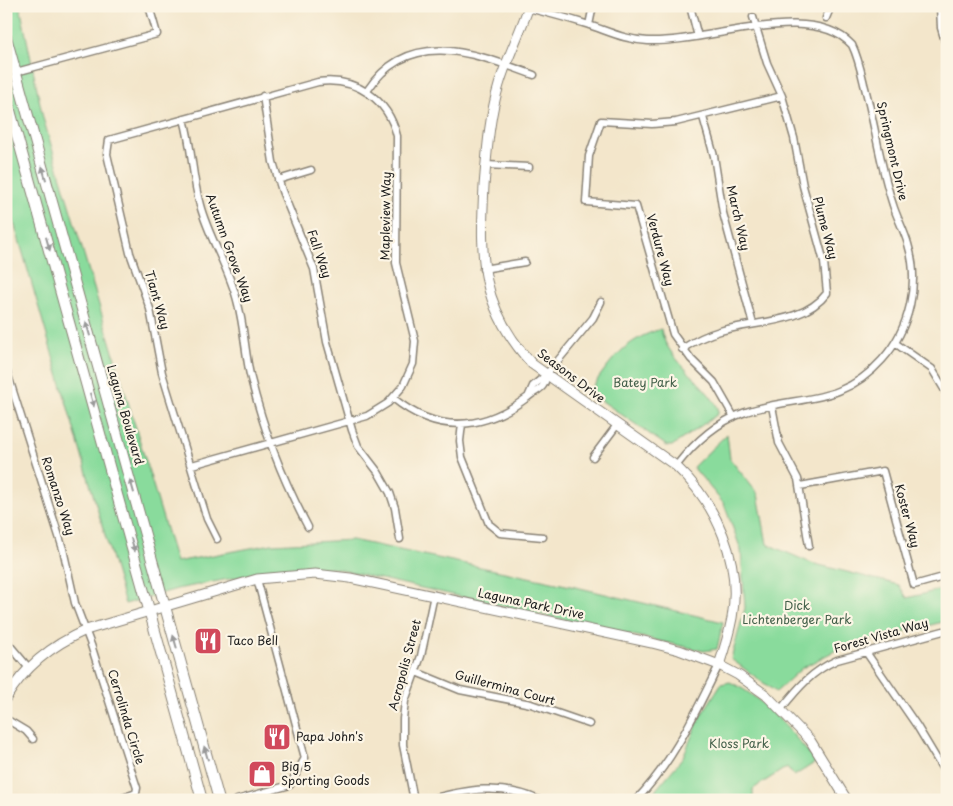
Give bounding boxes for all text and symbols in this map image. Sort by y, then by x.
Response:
street label: Springmont Drive [873,100,913,202]
one-way arrow [40,165,48,180]
street label: Mapleview Way [375,171,395,261]
street label: March Way [723,183,755,252]
street label: Autumn Grove Way [202,191,258,305]
street label: Plume Way [809,194,843,261]
street label: Verdure Way [643,212,679,288]
street label: Fall Way [303,227,337,280]
one-way arrow [44,237,52,252]
street label: Tiant Way [141,268,175,332]
one-way arrow [84,322,92,337]
street label: Seasons Drive [534,344,609,407]
street label: Laguna Boulevard [103,362,149,468]
park label: Batey Park [613,373,677,391]
one-way arrow [88,393,96,408]
street label: Romanzo Way [38,454,80,538]
one-way arrow [127,478,135,493]
street label: Koster Way [891,482,925,550]
one-way arrow [129,538,137,553]
street label: Laguna Park Drive [476,583,586,623]
park label: Dick Lichtenberger Park [742,596,852,628]
street label: Forest Vista Way [831,613,930,657]
street label: Acropolis Street [383,617,425,712]
restaurant icon: Taco Bell [193,626,223,656]
place label: Taco Bell [227,631,278,649]
one-way arrow [171,634,179,649]
street label: Guillermina Court [453,665,558,709]
street label: Cerrolinda Circle [104,667,150,767]
restaurant icon: Papa John's [262,722,292,752]
place label: Papa John's [296,727,364,745]
park label: Kloss Park [709,734,769,752]
one-way arrow [202,745,210,760]
place label: Big 5 Sporting Goods [281,757,370,789]
shop icon: Big 5 Sporting Goods [247,759,277,789]

